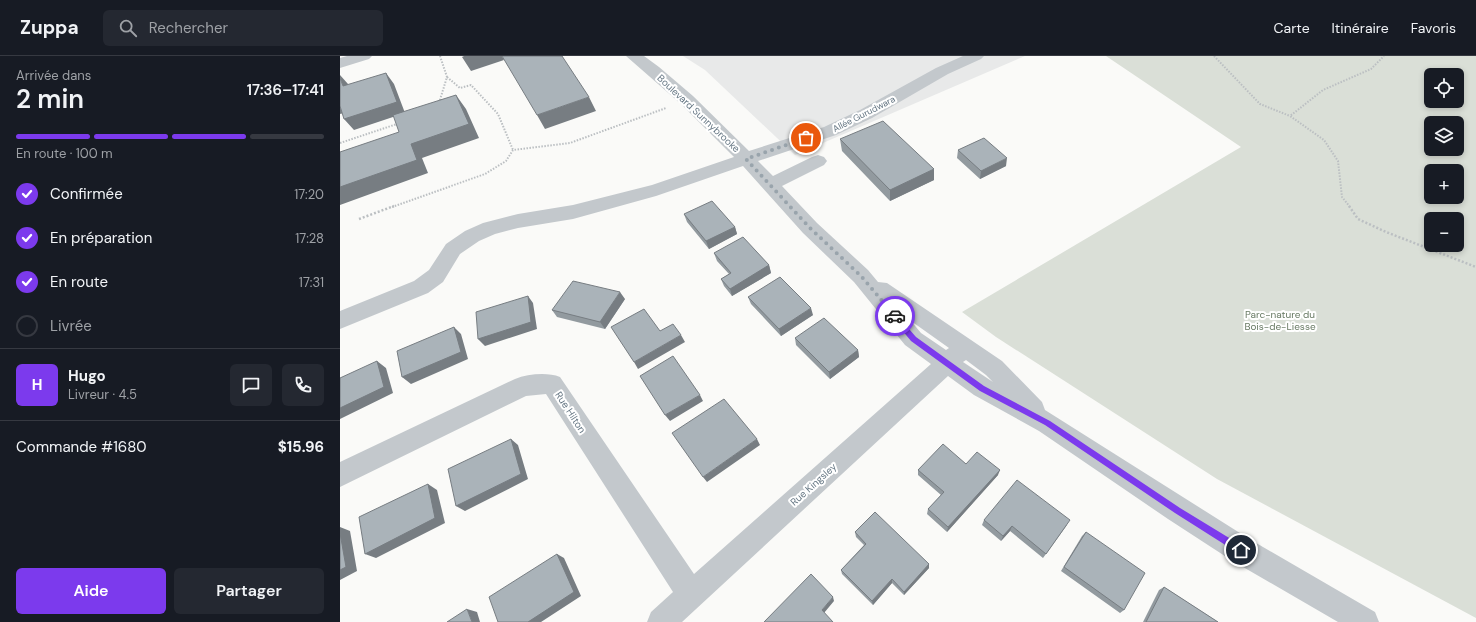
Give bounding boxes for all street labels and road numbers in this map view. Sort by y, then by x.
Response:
street label: Boulevard Sunnybrooke [654,72,743,155]
street label: Allée Gurudwara [831,93,897,135]
street label: Rue Hilton [552,389,589,436]
street label: Rue Kingsley [787,460,840,509]

